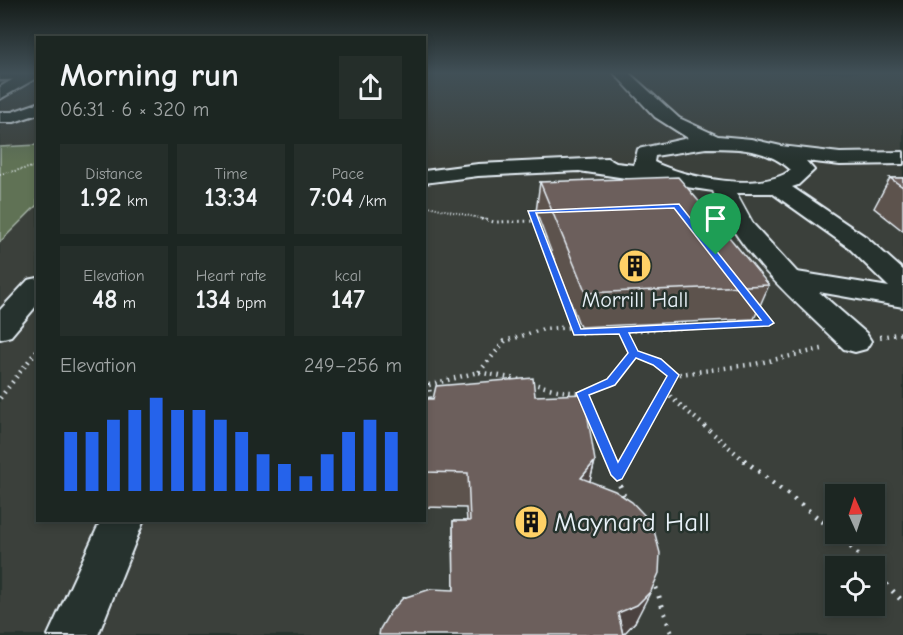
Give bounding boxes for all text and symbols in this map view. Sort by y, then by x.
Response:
text: Morning run [60,56,239,94]
button: share [339,56,402,119]
text: 06:31 · 6 × 320 m [60,98,209,121]
text: Distance [85,165,143,183]
text: Time [214,165,248,183]
text: Pace [332,165,364,183]
text: 1.92 [80,183,122,213]
text: 13:34 [204,183,258,213]
text: 7:04 [309,183,353,213]
text: km [122,192,148,210]
text: /km [353,192,387,210]
pin [690,193,741,255]
icon: arrive [699,202,732,235]
building icon: Morrill Hall [617,248,653,284]
text: Elevation [83,267,145,285]
text: Heart rate [196,267,266,285]
text: kcal [335,267,361,285]
text: 48 [92,285,117,315]
text: 134 [196,285,231,315]
text: 147 [331,285,365,315]
place label: Morrill Hall [582,287,688,313]
text: m [117,294,136,312]
text: bpm [231,294,266,312]
text: Elevation [60,354,137,377]
text: 249–256 m [304,354,402,377]
north arrow [825,484,885,544]
map controls [825,484,885,616]
building icon: Maynard Hall [513,504,549,540]
place label: Maynard Hall [554,507,710,538]
button: locate [825,556,885,616]

